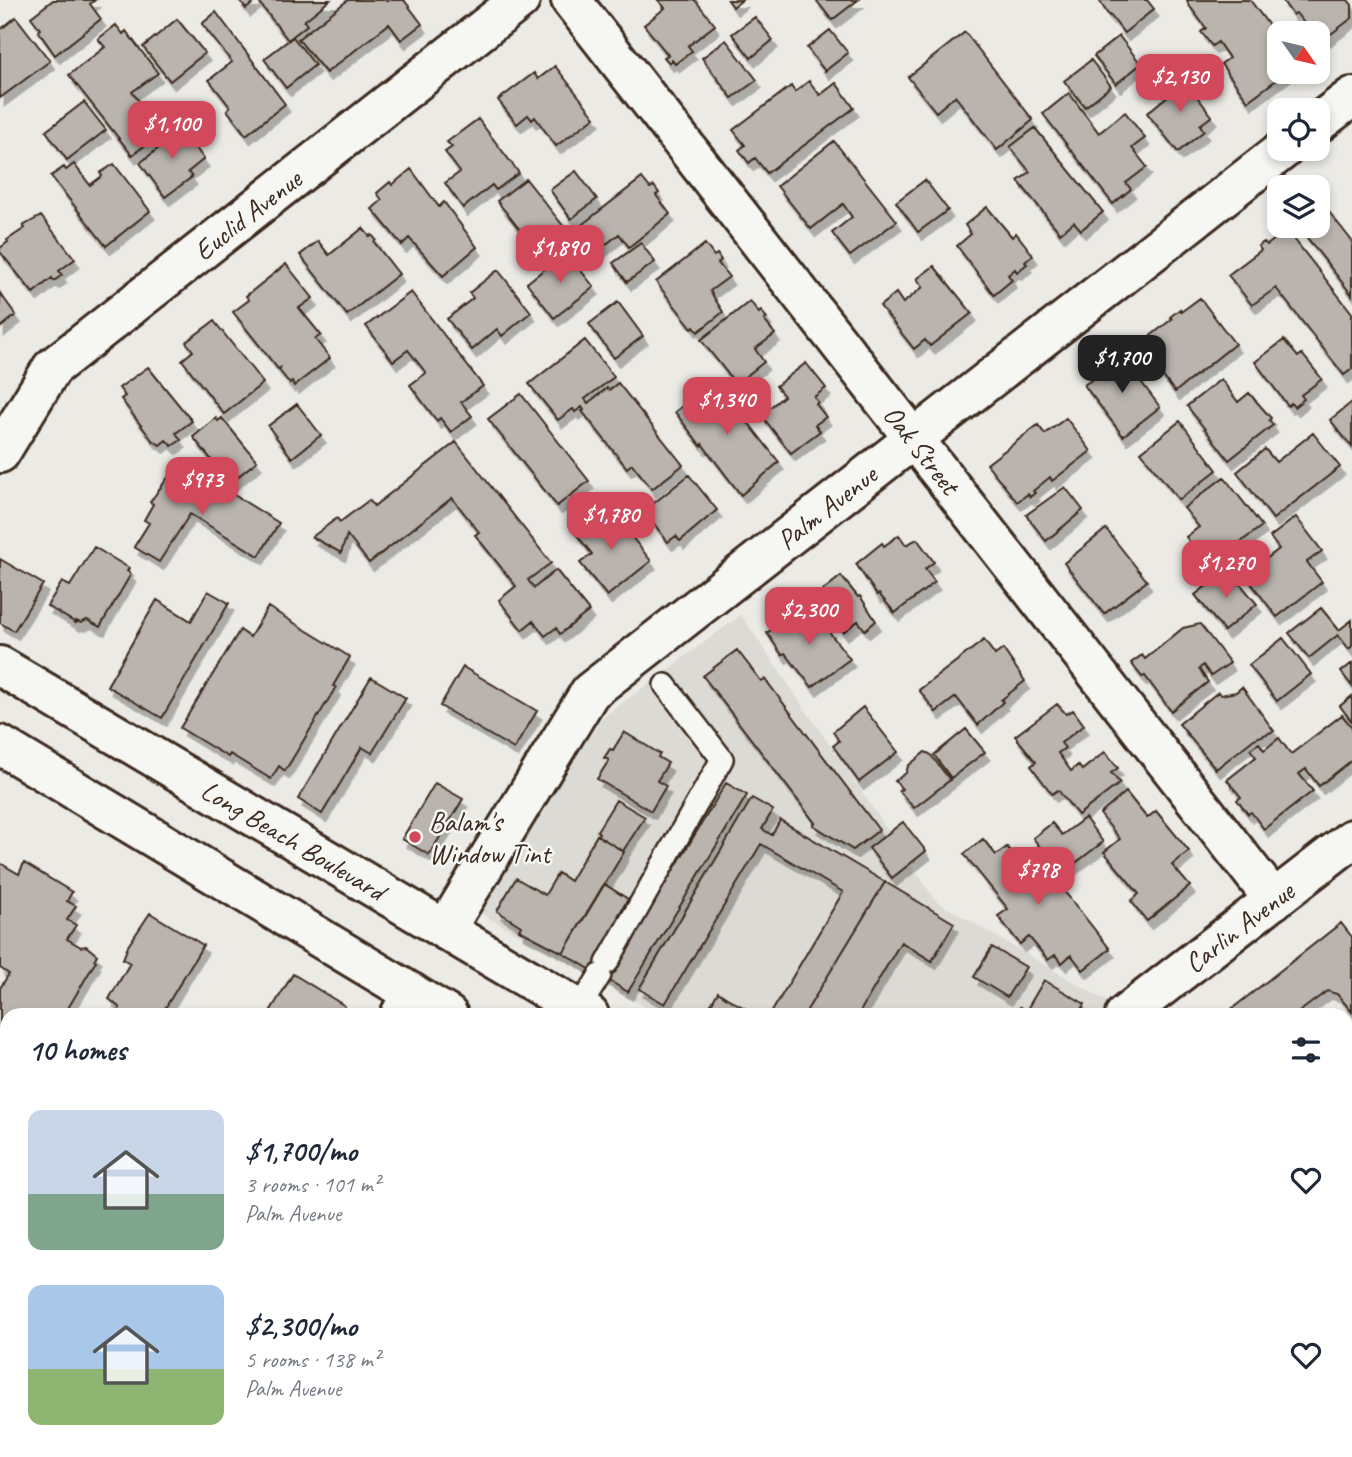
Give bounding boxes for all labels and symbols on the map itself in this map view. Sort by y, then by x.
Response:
north arrow [1267,21,1330,84]
pin: $2,130 [1123,54,1237,114]
pin: $1,100 [115,102,229,161]
street label: Euclid Avenue [187,161,310,268]
pin: $1,890 [503,226,617,285]
pin: $1,700 [1065,336,1179,395]
pin: $1,340 [670,378,784,437]
street label: Oak Street [876,398,969,503]
street label: Palm Avenue [770,456,885,557]
pin: $973 [161,458,243,517]
pin: $1,780 [554,492,668,552]
pin: $1,270 [1169,540,1283,600]
pin: $2,300 [752,588,866,647]
street label: Long Beach Boulevard [195,772,395,910]
place label: Balam's Window Tint [429,804,553,871]
marker: Balam's Window Tint [407,829,423,845]
pin: $798 [997,848,1079,907]
street label: Carlin Avenue [1177,873,1302,981]

